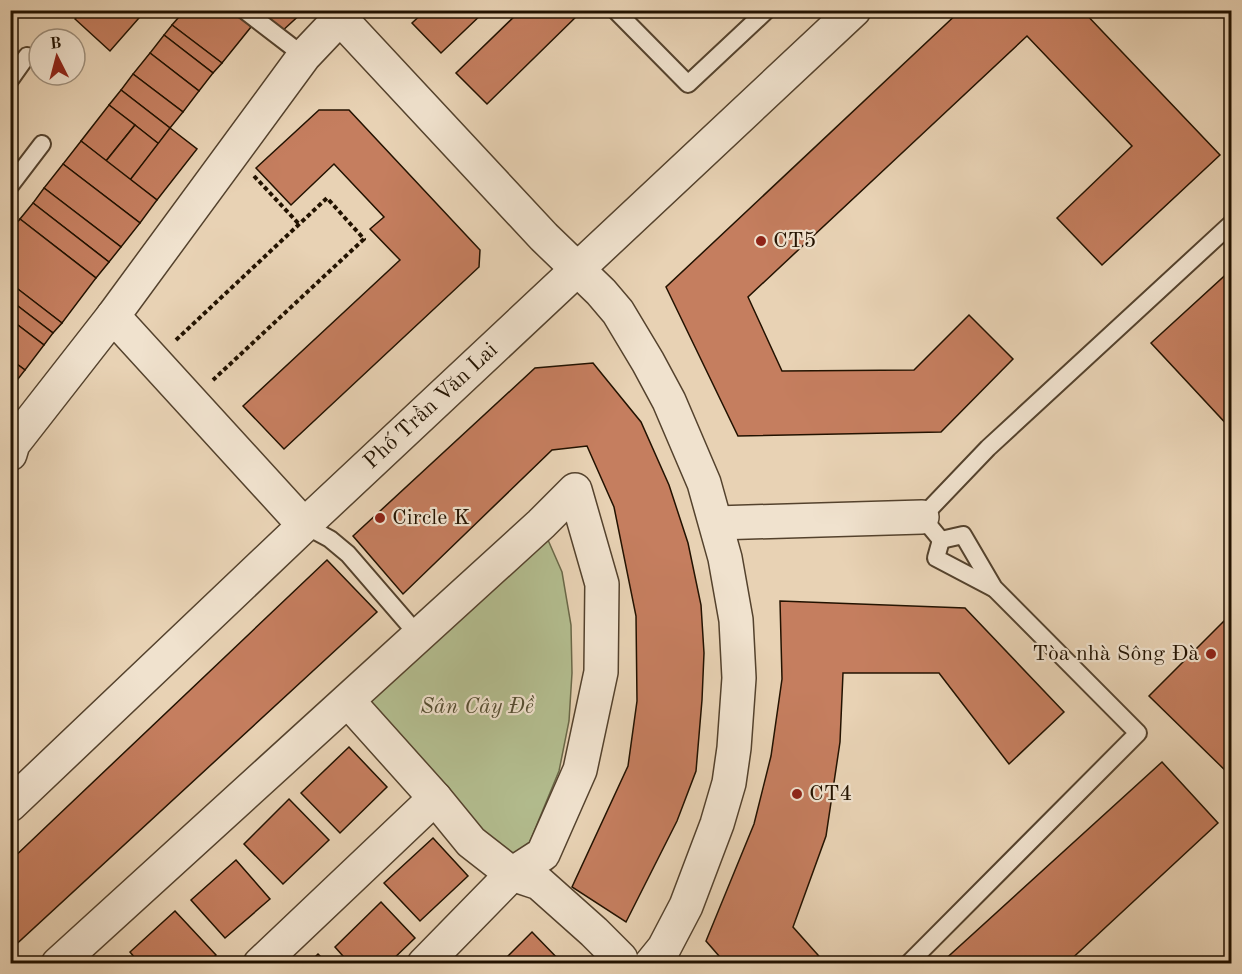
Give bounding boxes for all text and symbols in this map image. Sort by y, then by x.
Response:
north arrow [27,27,87,87]
text: B [49,36,62,53]
place label: CT5 [773,230,816,252]
marker: CT5 [754,234,768,248]
street label: Phố Trần Văn Lai [359,338,502,473]
place label: Circle K [392,507,470,529]
marker: Circle K [373,511,387,525]
place label: Tòa nhà Sông Đà [1032,643,1199,665]
marker: Tòa nhà Sông Đà [1204,647,1218,661]
park label: Sân Cây Đề [420,695,535,718]
place label: CT4 [809,783,852,805]
marker: CT4 [790,787,804,801]

